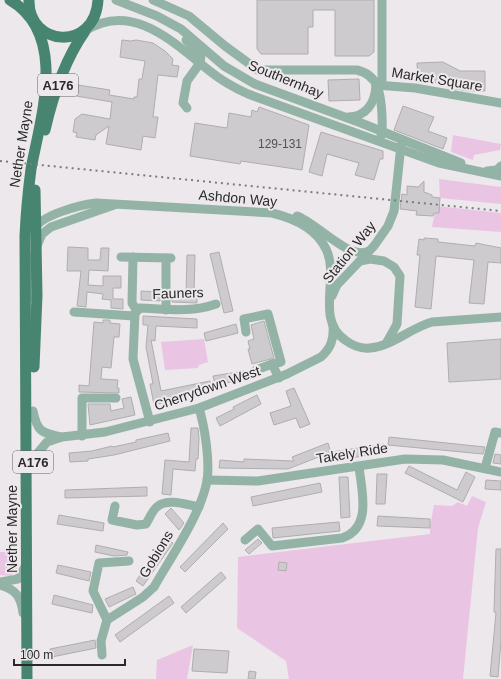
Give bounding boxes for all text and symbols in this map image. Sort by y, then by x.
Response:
street label: Southernhay [246,57,326,101]
street label: Market Square [390,64,484,94]
road number: A176 [38,74,78,96]
street label: Nether Mayne [6,99,36,189]
house number: 129-131 [258,137,302,151]
street label: Ashdon Way [198,187,278,209]
street label: Station Way [319,218,379,286]
street label: Fauners [152,284,204,302]
street label: Cherrydown West [152,362,262,414]
street label: Takely Ride [315,439,389,467]
road number: A176 [13,451,53,473]
street label: Nether Mayne [4,485,20,573]
street label: Gobions [136,528,176,580]
scale bar [14,641,125,667]
text: 100 m [20,648,53,662]

